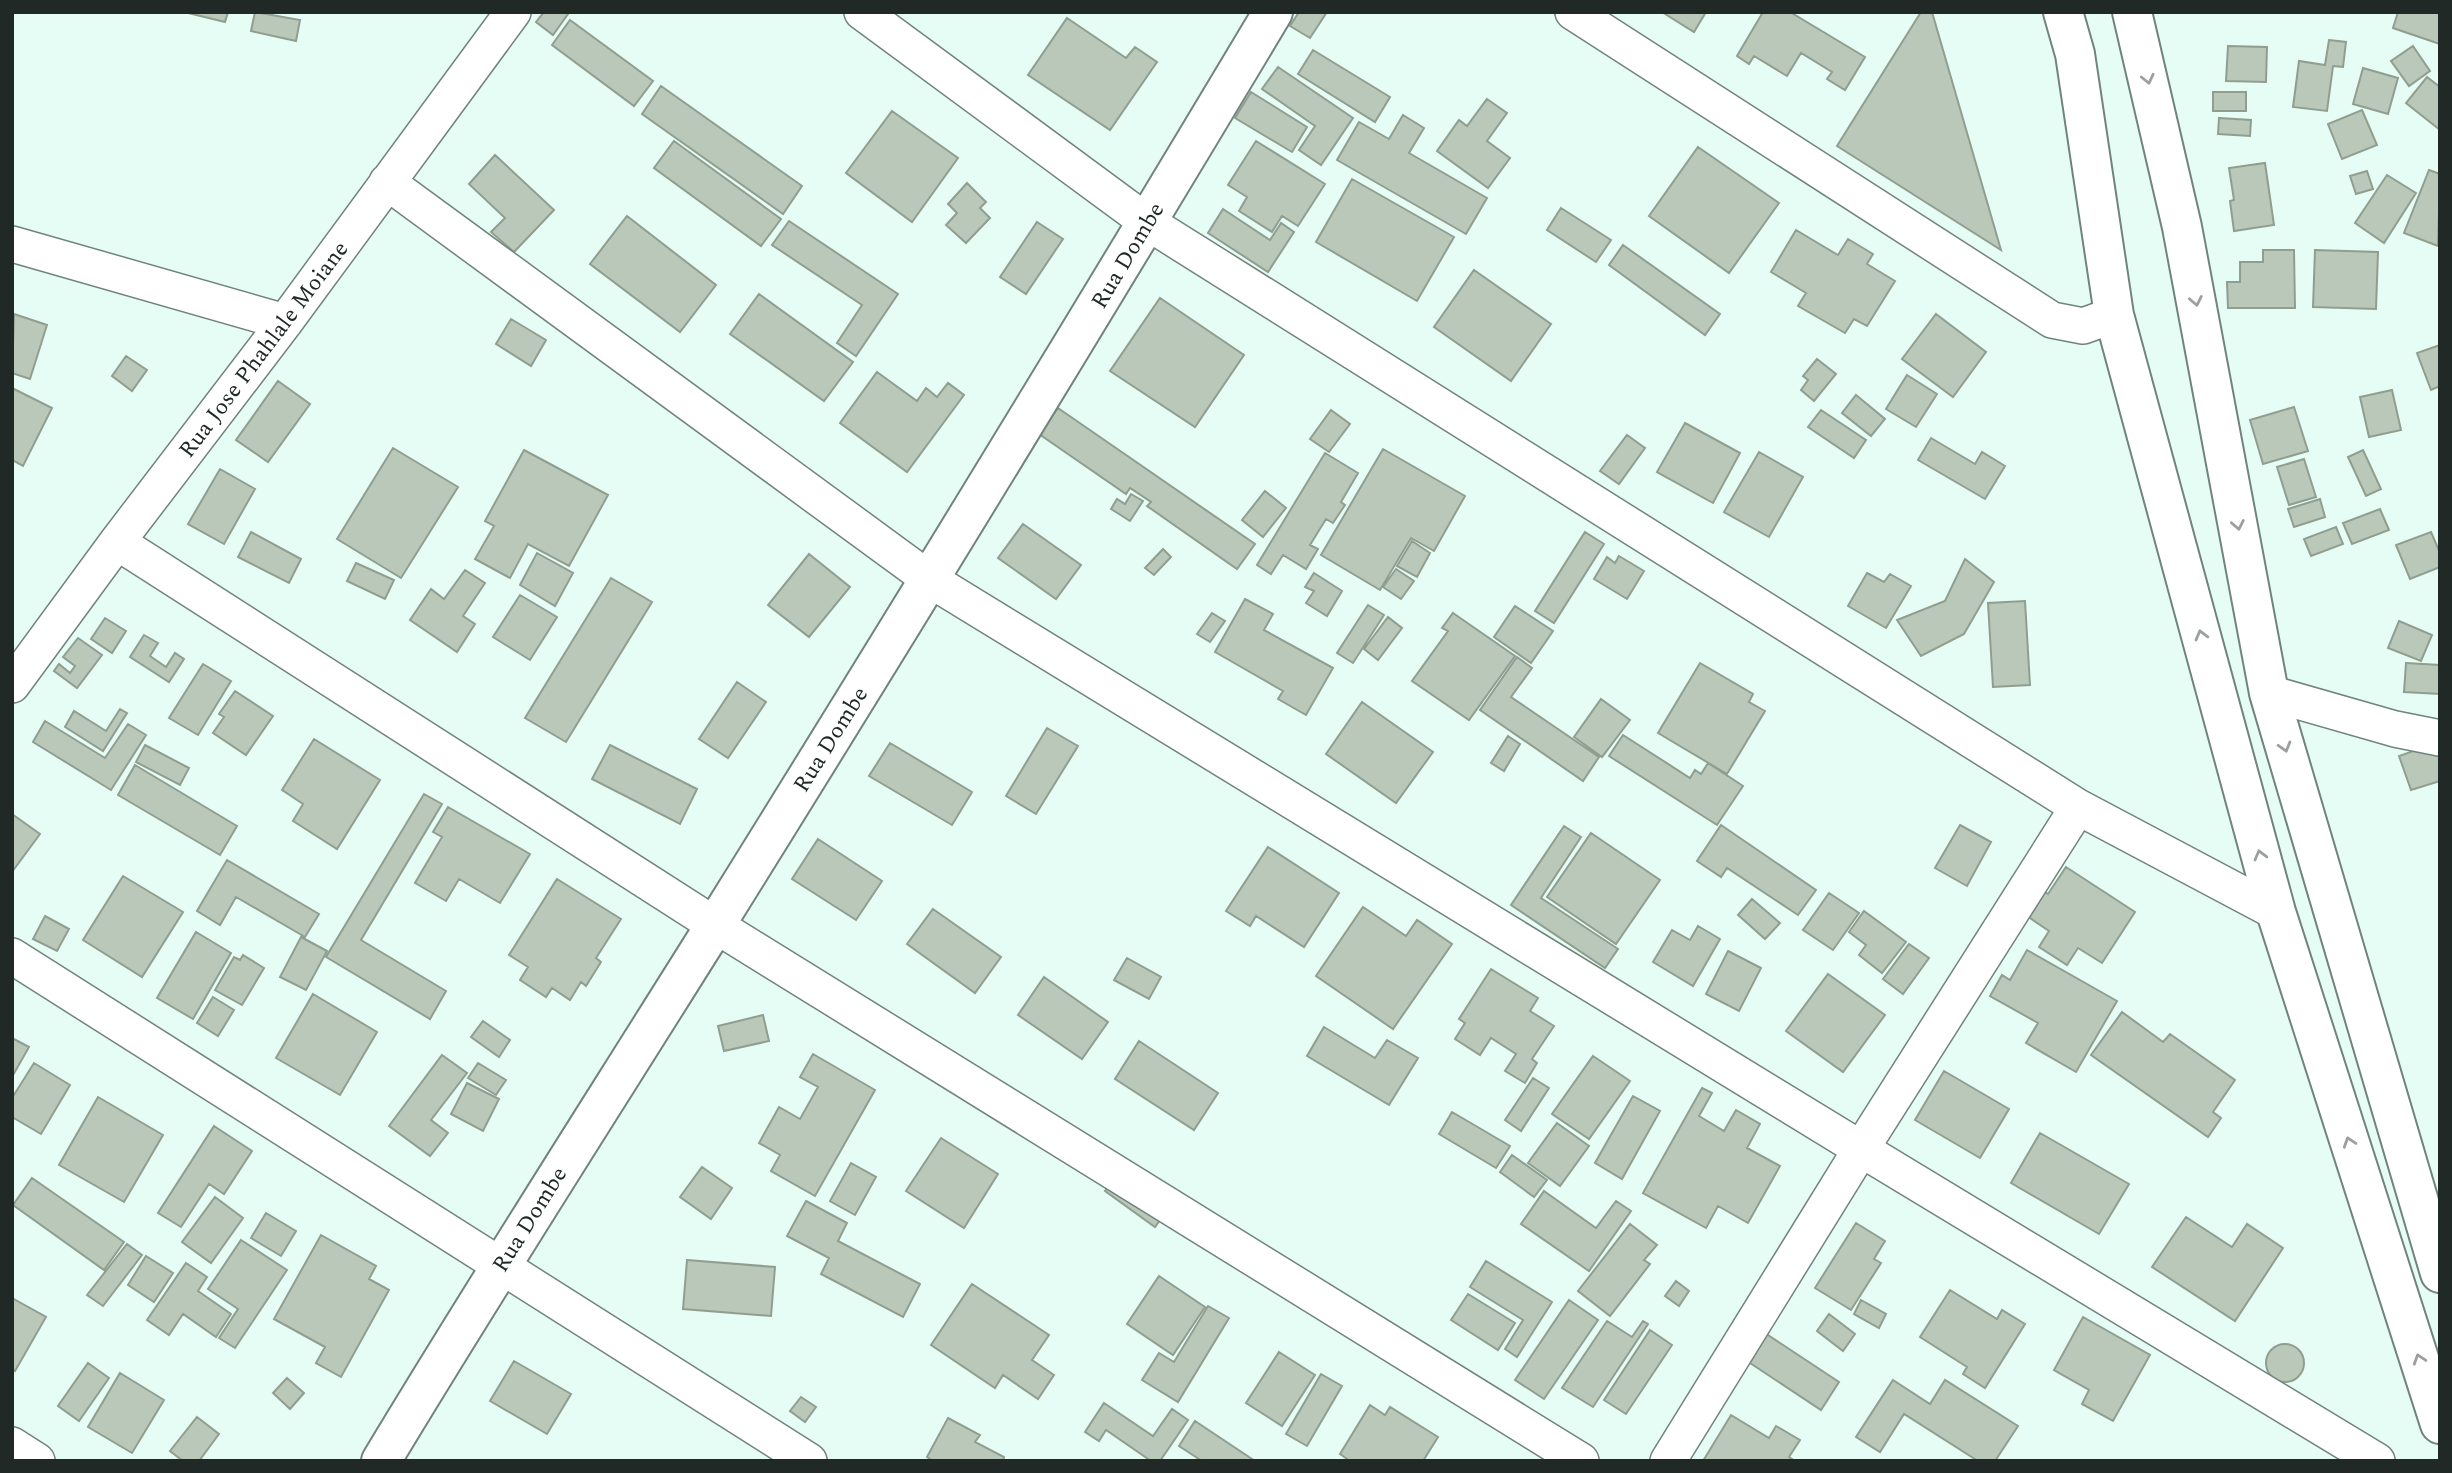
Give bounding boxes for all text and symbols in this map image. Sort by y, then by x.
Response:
one-way arrow [2139,73,2154,85]
street label: Rua Dombe [1083,196,1174,316]
street label: Rua Jose Phahlale Moiane [171,234,358,466]
one-way arrow [2187,295,2202,307]
one-way arrow [2229,519,2244,531]
one-way arrow [2194,629,2209,641]
street label: Rua Dombe [785,680,878,800]
one-way arrow [2277,741,2292,753]
one-way arrow [2254,849,2268,861]
one-way arrow [2343,1136,2358,1148]
street label: Rua Dombe [484,1160,577,1280]
one-way arrow [2413,1353,2427,1365]

